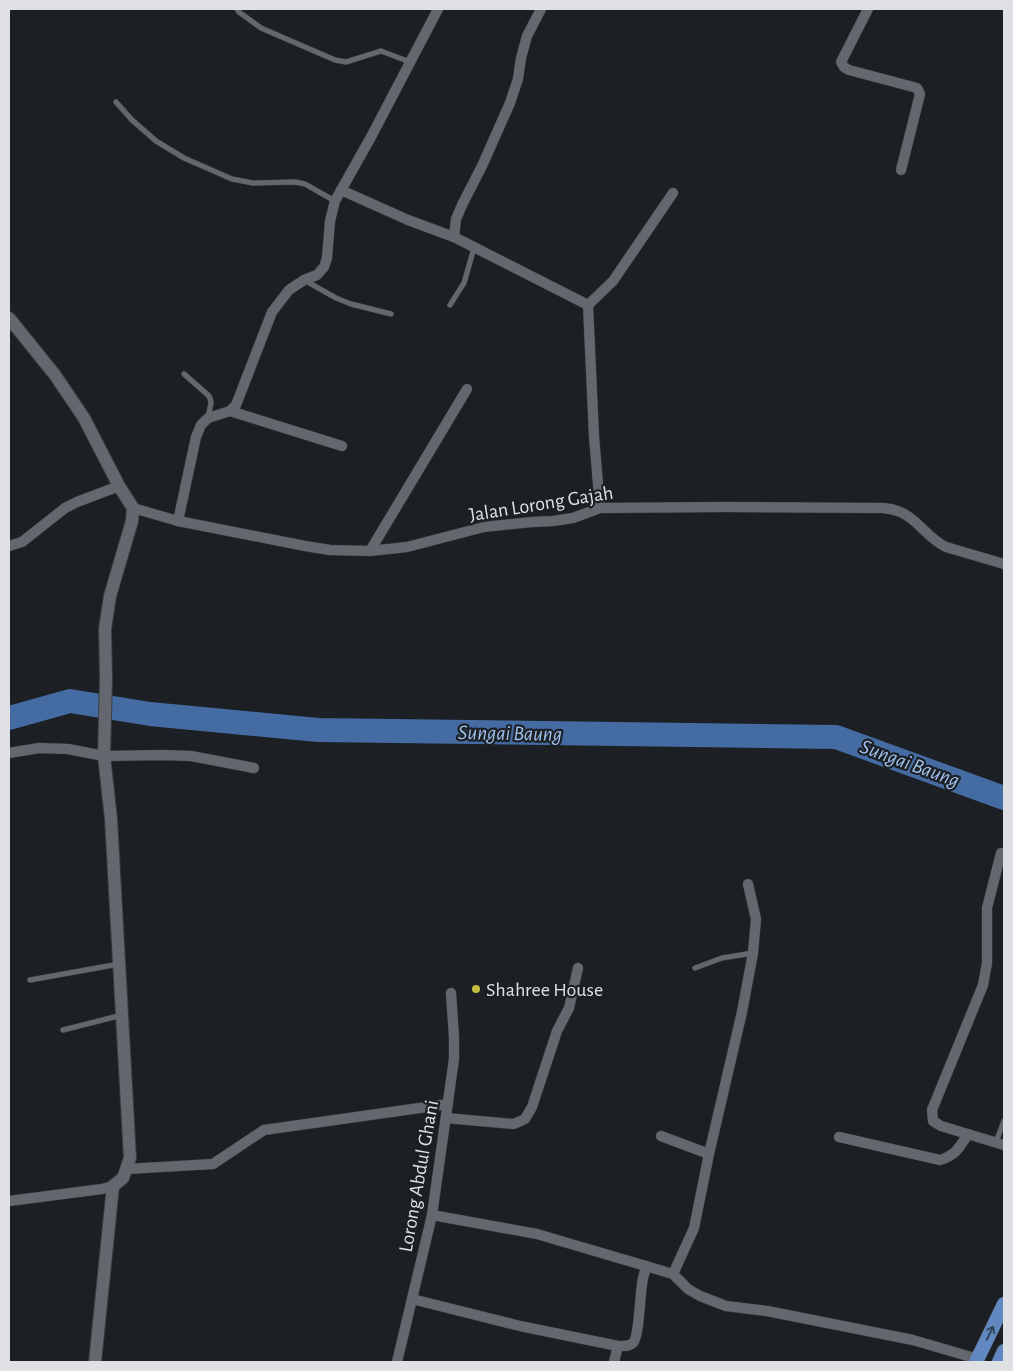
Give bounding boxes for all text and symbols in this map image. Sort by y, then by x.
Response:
street label: Jalan Lorong Gajah [468,483,615,525]
water label: Sungai Baung [458,722,562,745]
water label: Sungai Baung [857,736,962,791]
place label: Shahree House [486,980,603,1000]
marker: Shahree House [470,983,482,995]
street label: Lorong Abdul Ghani [396,1099,442,1254]
one-way arrow [986,1326,995,1341]

